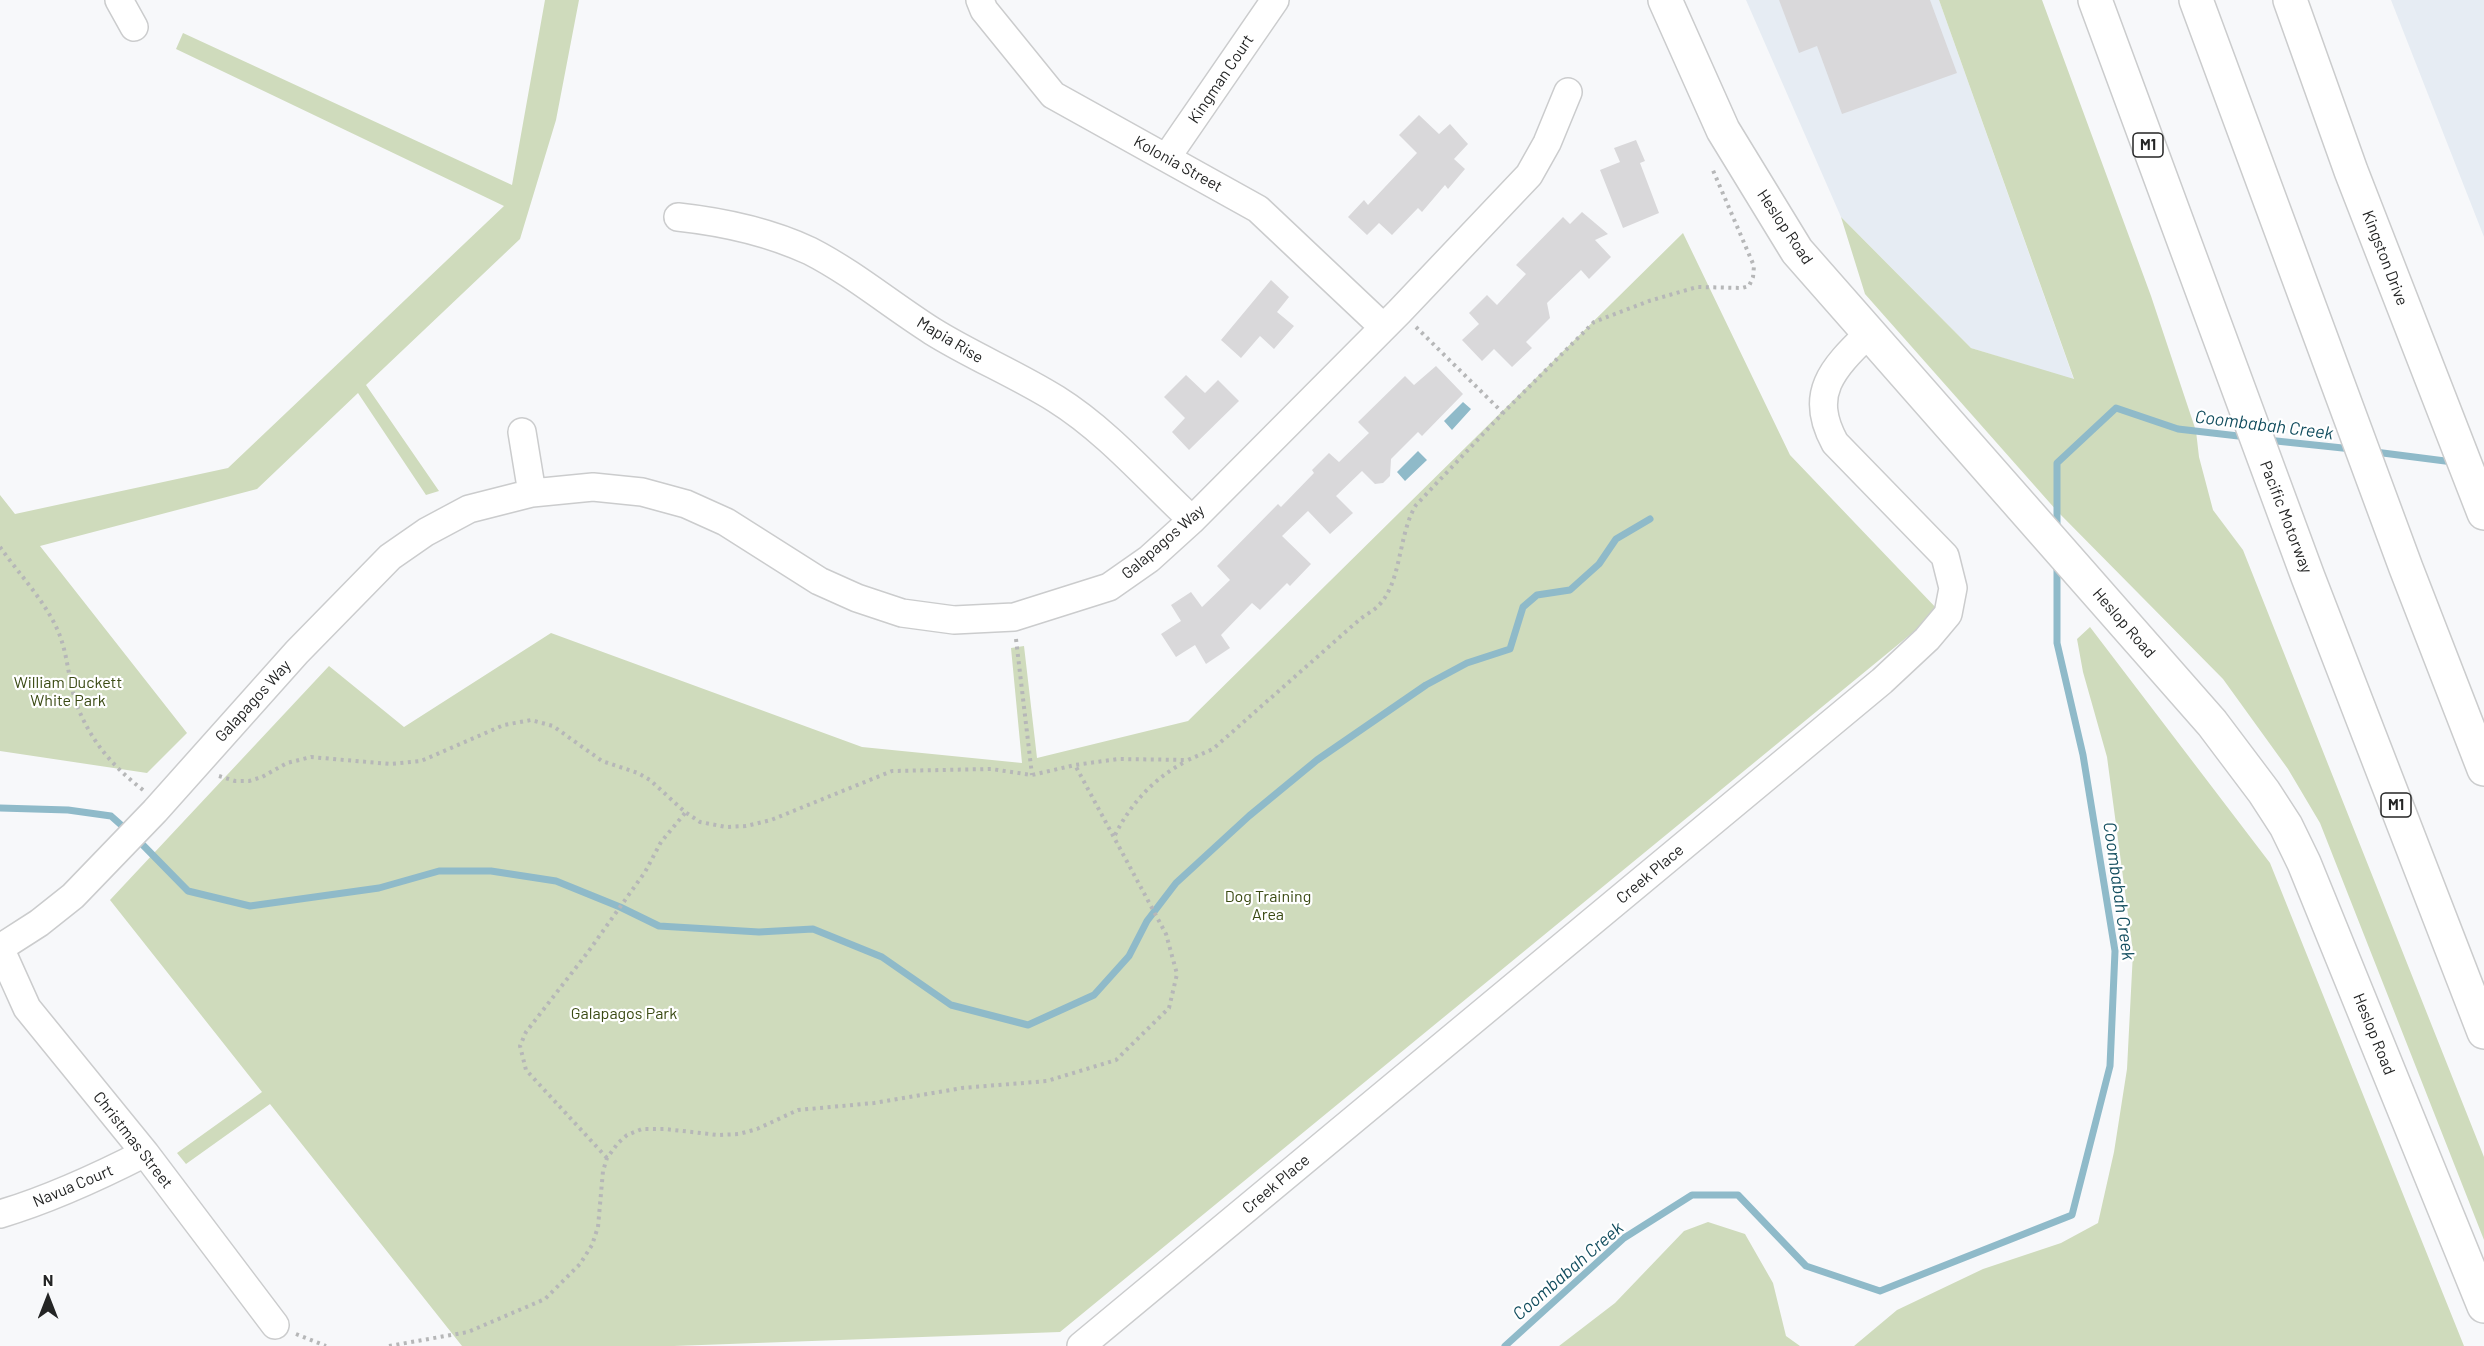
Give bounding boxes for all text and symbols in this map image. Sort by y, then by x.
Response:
street label: Kingman Court [1184,31,1258,127]
street label: Kolonia Street [1130,132,1226,196]
road number: M1 [2133,133,2163,157]
street label: Heslop Road [1753,186,1817,268]
street label: Kingston Drive [2358,208,2412,308]
street label: Mapia Rise [913,313,987,367]
water label: Coombabah Creek [2194,406,2334,444]
street label: Pacific Motorway [2256,458,2316,576]
street label: Galapagos Way [1118,501,1208,583]
street label: Heslop Road [2088,584,2160,662]
street label: Galapagos Way [211,656,295,746]
park label: William Duckett White Park [14,673,122,711]
road number: M1 [2381,793,2411,817]
water label: Coombabah Creek [2099,821,2139,961]
street label: Creek Place [1612,840,1688,908]
park label: Dog Training Area [1225,887,1311,925]
street label: Heslop Road [2349,990,2399,1078]
park label: Galapagos Park [571,1004,677,1024]
street label: Christmas Street [89,1088,177,1192]
street label: Creek Place [1238,1150,1314,1218]
street label: Navua Court [30,1160,116,1212]
water label: Coombabah Creek [1508,1217,1628,1325]
north arrow [18,1268,78,1328]
text: N [43,1270,53,1289]

